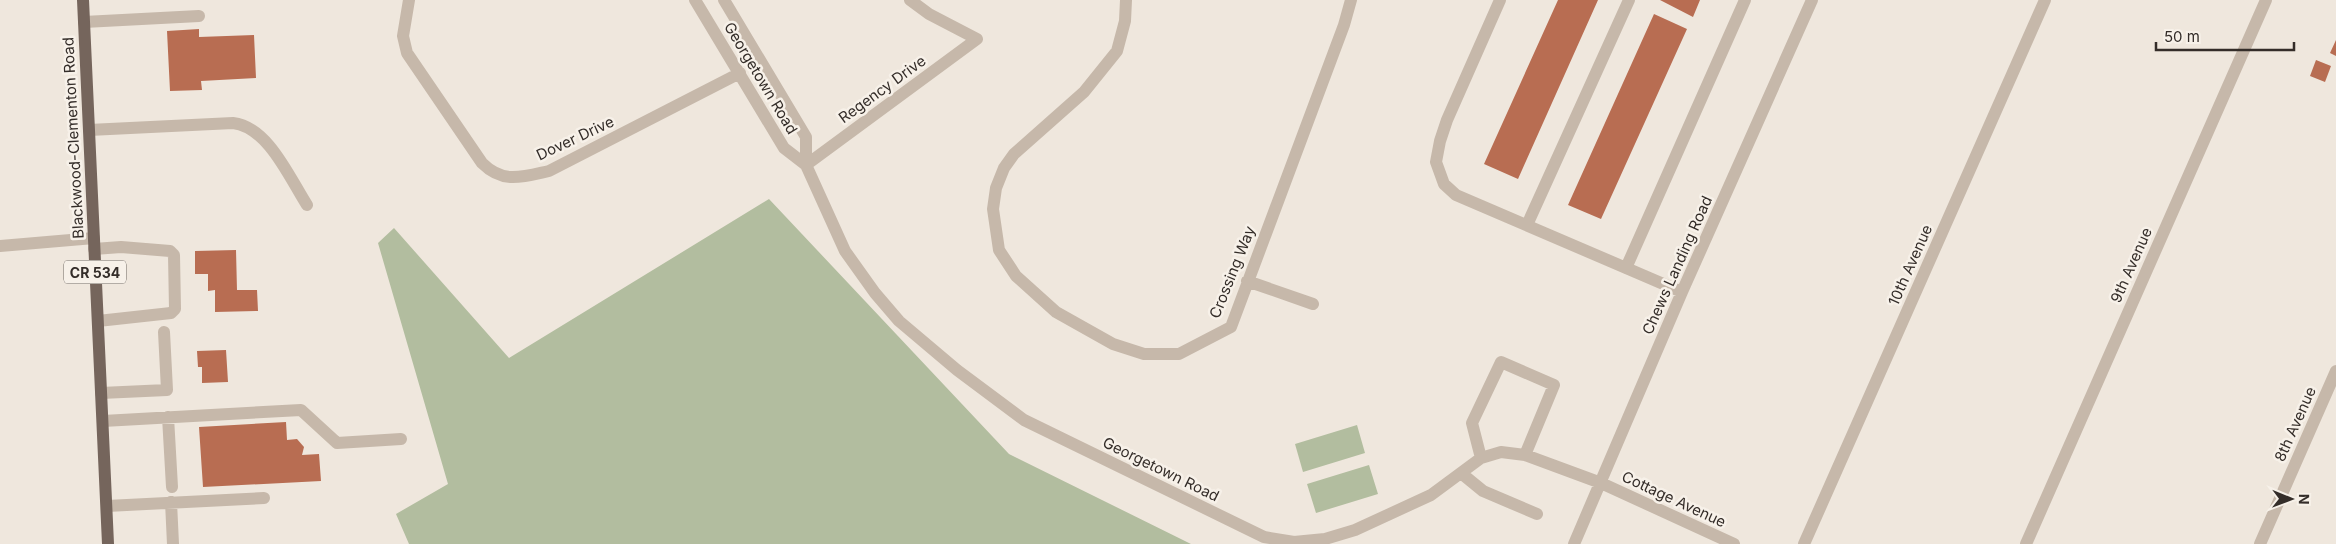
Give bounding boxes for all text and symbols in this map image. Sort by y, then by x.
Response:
street label: Georgetown Road [720,19,802,137]
scale bar [2156,20,2294,52]
text: 50 m [2164,27,2200,46]
street label: Blackwood-Clementon Road [58,37,88,239]
street label: Regency Drive [835,51,929,127]
street label: Dover Drive [533,112,617,164]
street label: Chews Landing Road [1638,193,1716,337]
street label: 10th Avenue [1884,222,1936,308]
street label: Crossing Way [1205,223,1259,321]
street label: 9th Avenue [2106,224,2156,306]
road number: CR 534 [64,260,126,284]
street label: 8th Avenue [2270,384,2320,464]
street label: Georgetown Road [1100,433,1222,505]
street label: Cottage Avenue [1619,467,1729,531]
north arrow [2266,474,2316,524]
text: N [2296,494,2313,505]

